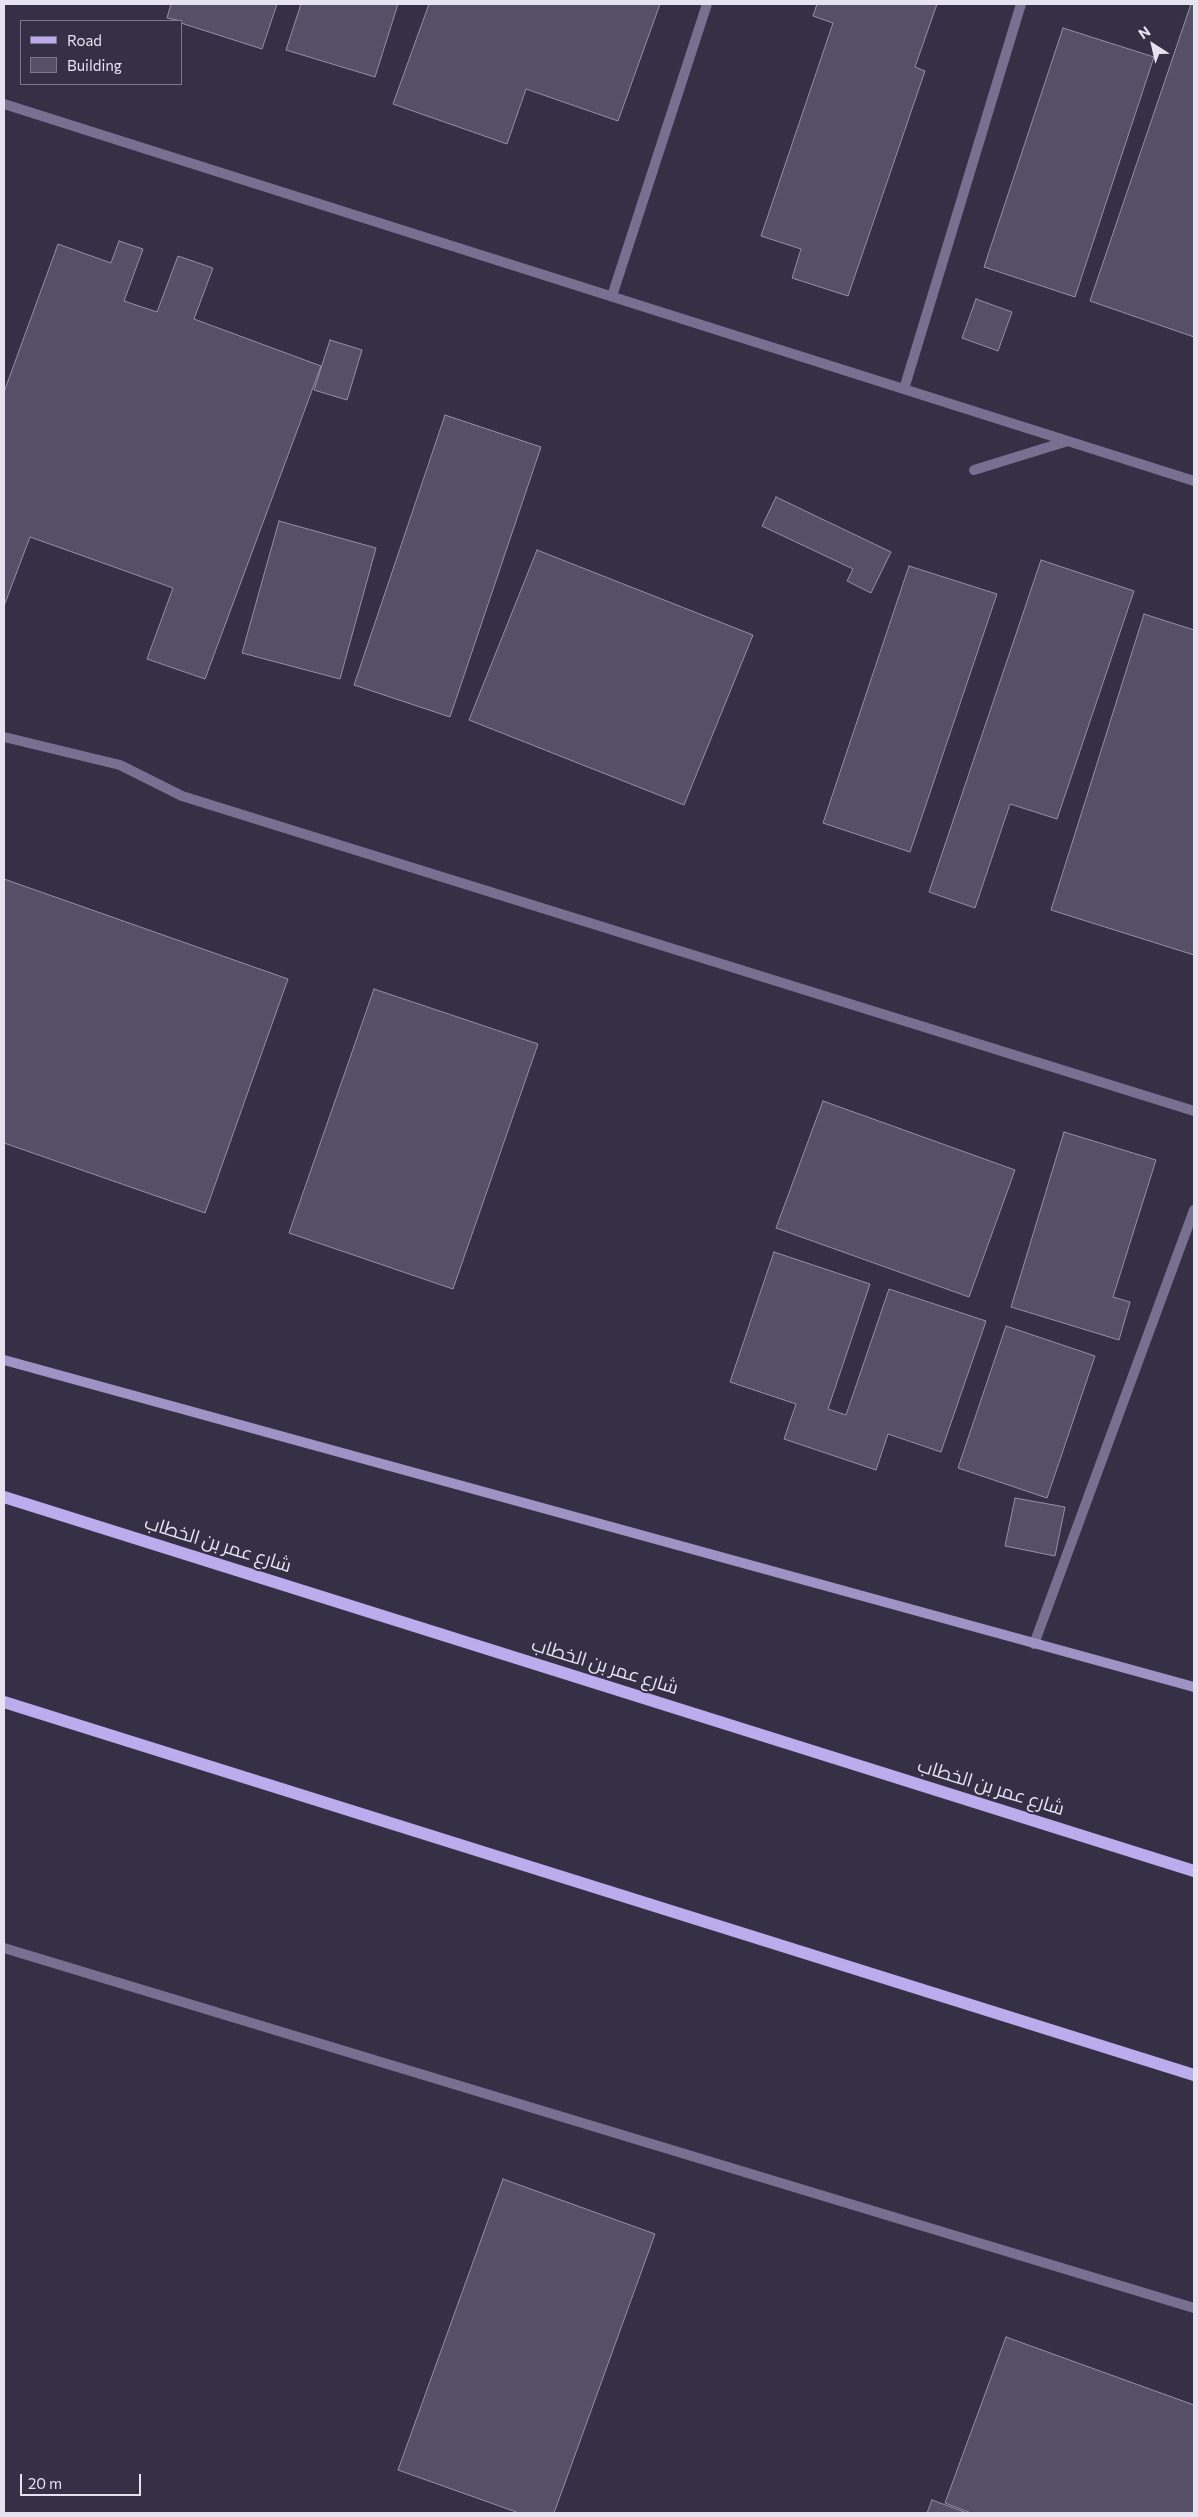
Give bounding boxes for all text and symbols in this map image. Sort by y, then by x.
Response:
legend [20,20,182,85]
north arrow [1128,20,1178,70]
text: N [1135,22,1153,42]
text: Road [67,31,102,49]
text: Building [67,56,122,74]
street label: شارع عمر بن الخطاب [142,1511,294,1577]
street label: شارع عمر بن الخطاب [529,1633,681,1699]
street label: شارع عمر بن الخطاب [915,1754,1067,1820]
scale bar [22,2464,144,2496]
text: 20 m [28,2474,62,2492]

